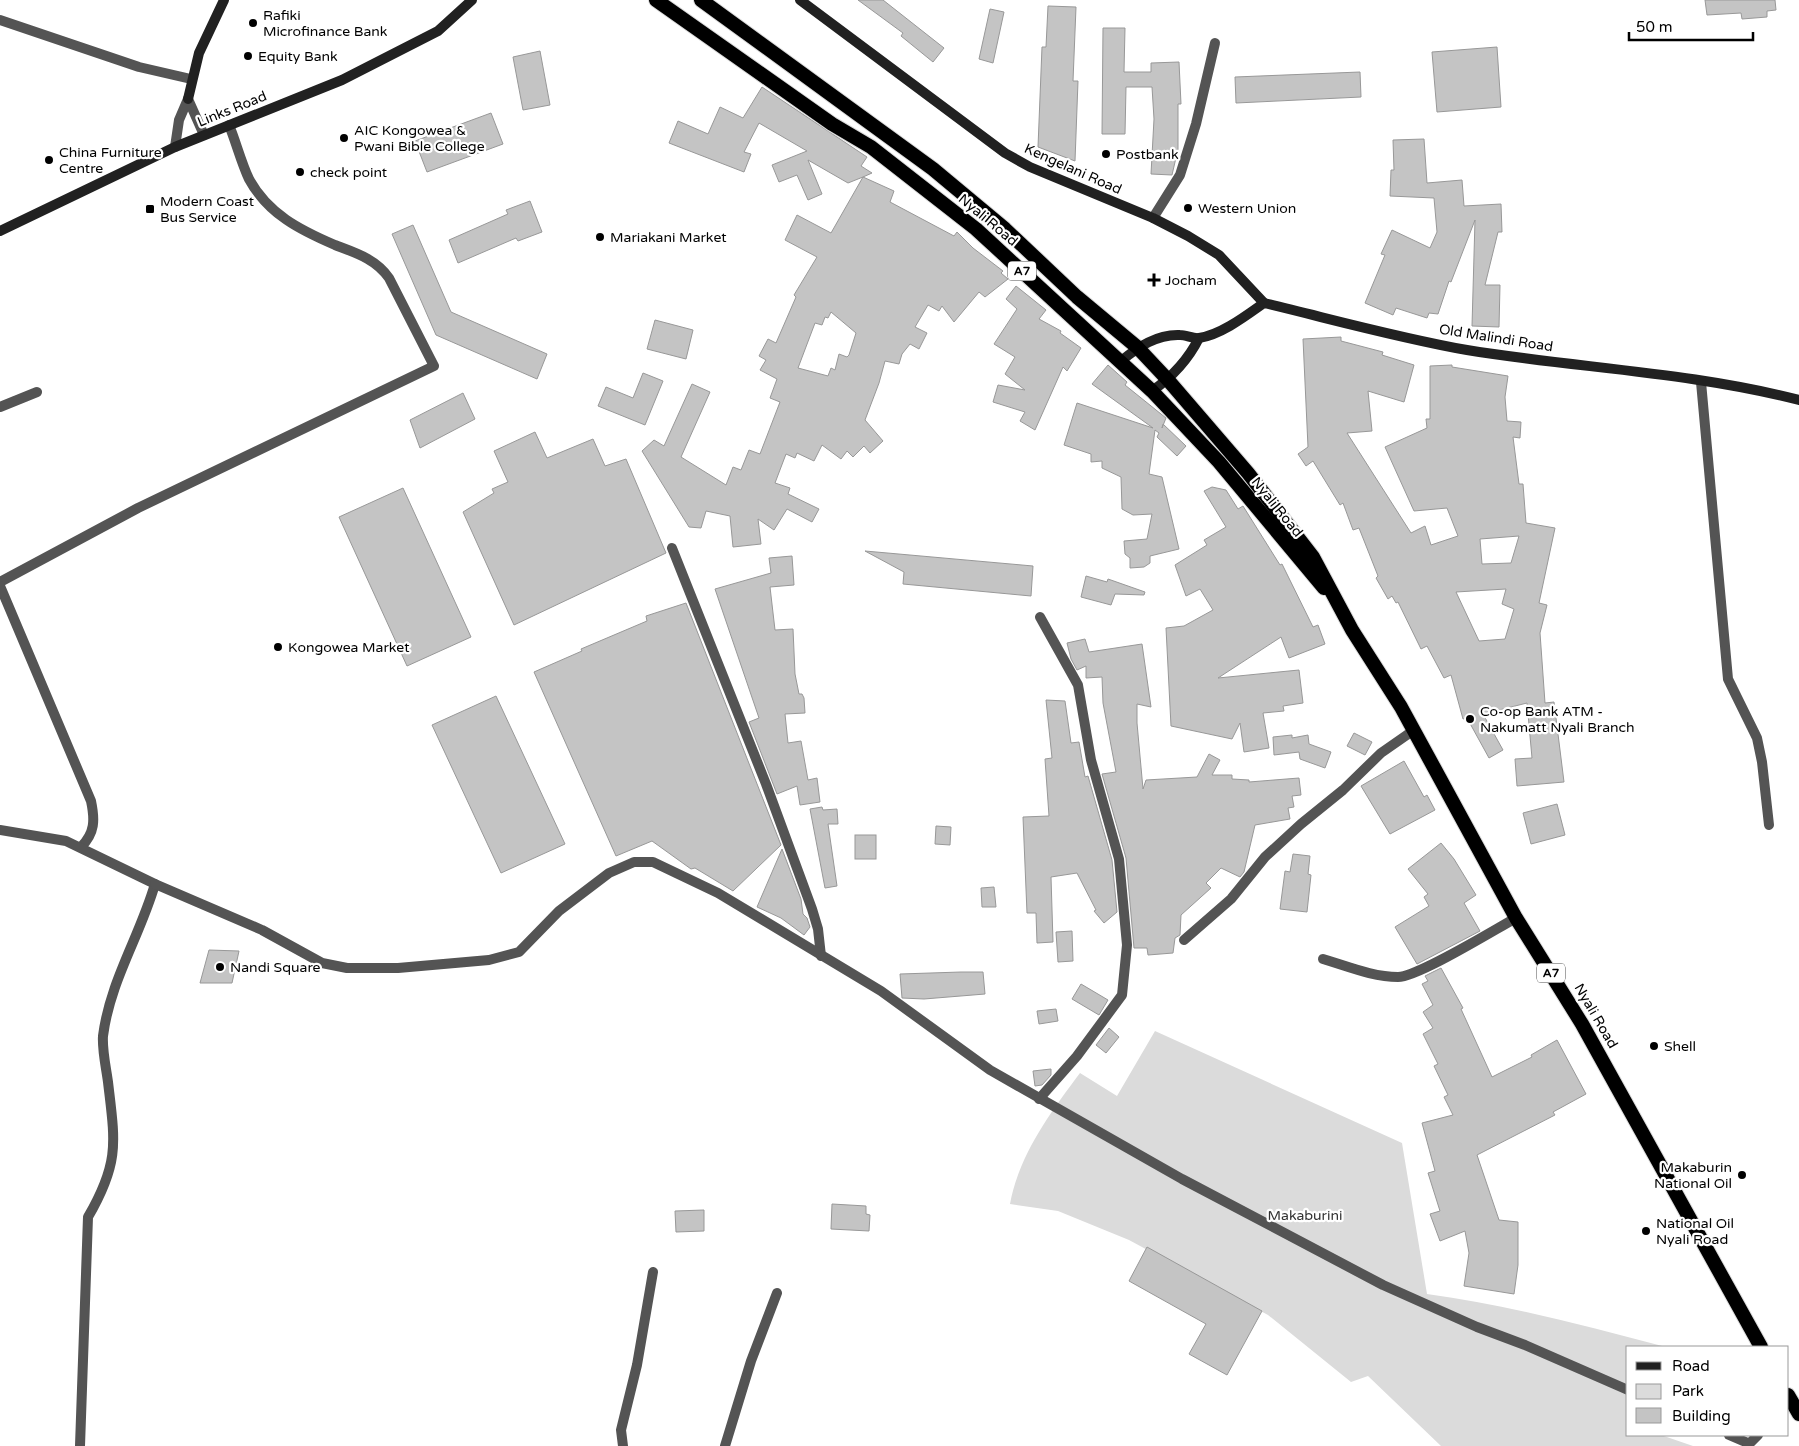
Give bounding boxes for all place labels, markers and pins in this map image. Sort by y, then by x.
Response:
place label: Rafiki Microfinance Bank [263,7,388,40]
marker: Rafiki Microfinance Bank [247,17,259,29]
place label: Equity Bank [258,48,338,65]
marker: Equity Bank [242,50,254,62]
place label: AIC Kongowea & Pwani Bible College [354,122,485,155]
marker: AIC Kongowea & Pwani Bible College [338,132,350,144]
place label: China Furniture Centre [59,144,162,177]
place label: Postbank [1116,146,1179,163]
marker: Postbank [1100,148,1112,160]
marker: China Furniture Centre [43,154,55,166]
place label: check point [310,164,388,181]
marker: check point [294,166,306,178]
place label: Modern Coast Bus Service [160,193,255,226]
place label: Western Union [1198,200,1296,217]
marker: Western Union [1182,202,1194,214]
marker: Modern Coast Bus Service [144,203,156,215]
place label: Mariakani Market [610,229,727,246]
marker: Mariakani Market [594,231,606,243]
place label: Jocham [1165,272,1217,289]
marker: Jocham [1147,273,1161,287]
place label: Kongowea Market [288,639,410,656]
marker: Kongowea Market [272,641,284,653]
place label: Co-op Bank ATM - Nakumatt Nyali Branch [1480,703,1635,736]
marker: Co-op Bank ATM - Nakumatt Nyali Branch [1464,713,1476,725]
place label: Nandi Square [230,959,321,976]
marker: Nandi Square [214,961,226,973]
place label: Shell [1664,1038,1696,1055]
marker: Shell [1648,1040,1660,1052]
place label: Makaburin National Oil [1654,1159,1732,1192]
marker: Makaburin National Oil [1736,1169,1748,1181]
place label: National Oil Nyali Road [1656,1215,1734,1248]
marker: National Oil Nyali Road [1640,1225,1652,1237]

